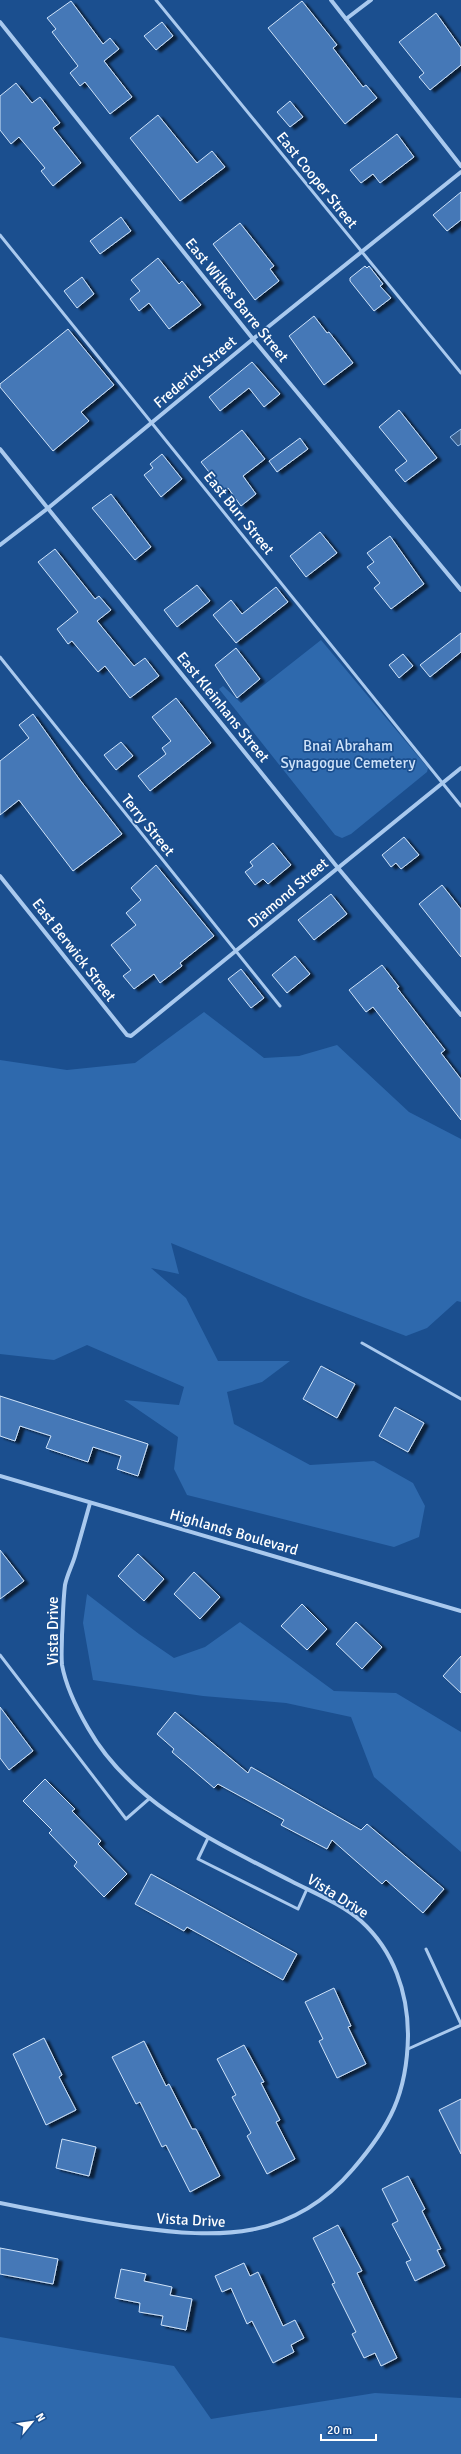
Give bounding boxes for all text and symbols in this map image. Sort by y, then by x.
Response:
street label: East Cooper Street [273,128,361,232]
street label: East Wilkes Barre Street [181,234,293,366]
street label: Frederick Street [150,332,240,412]
street label: East Burr Street [200,468,278,558]
street label: East Kleinhans Street [173,648,273,766]
park label: Bnai Abraham Synagogue Cemetery [281,737,415,772]
street label: Terry Street [118,790,178,860]
street label: Diamond Street [244,854,332,932]
street label: East Berwick Street [28,895,120,1005]
street label: Highlands Boulevard [168,1505,300,1559]
street label: Vista Drive [44,1597,62,1665]
street label: Vista Drive [304,1870,372,1922]
street label: Vista Drive [156,2209,226,2231]
north arrow [12,2402,52,2442]
text: N [33,2411,48,2424]
scale bar [321,2416,376,2442]
text: 20 m [327,2423,352,2438]

